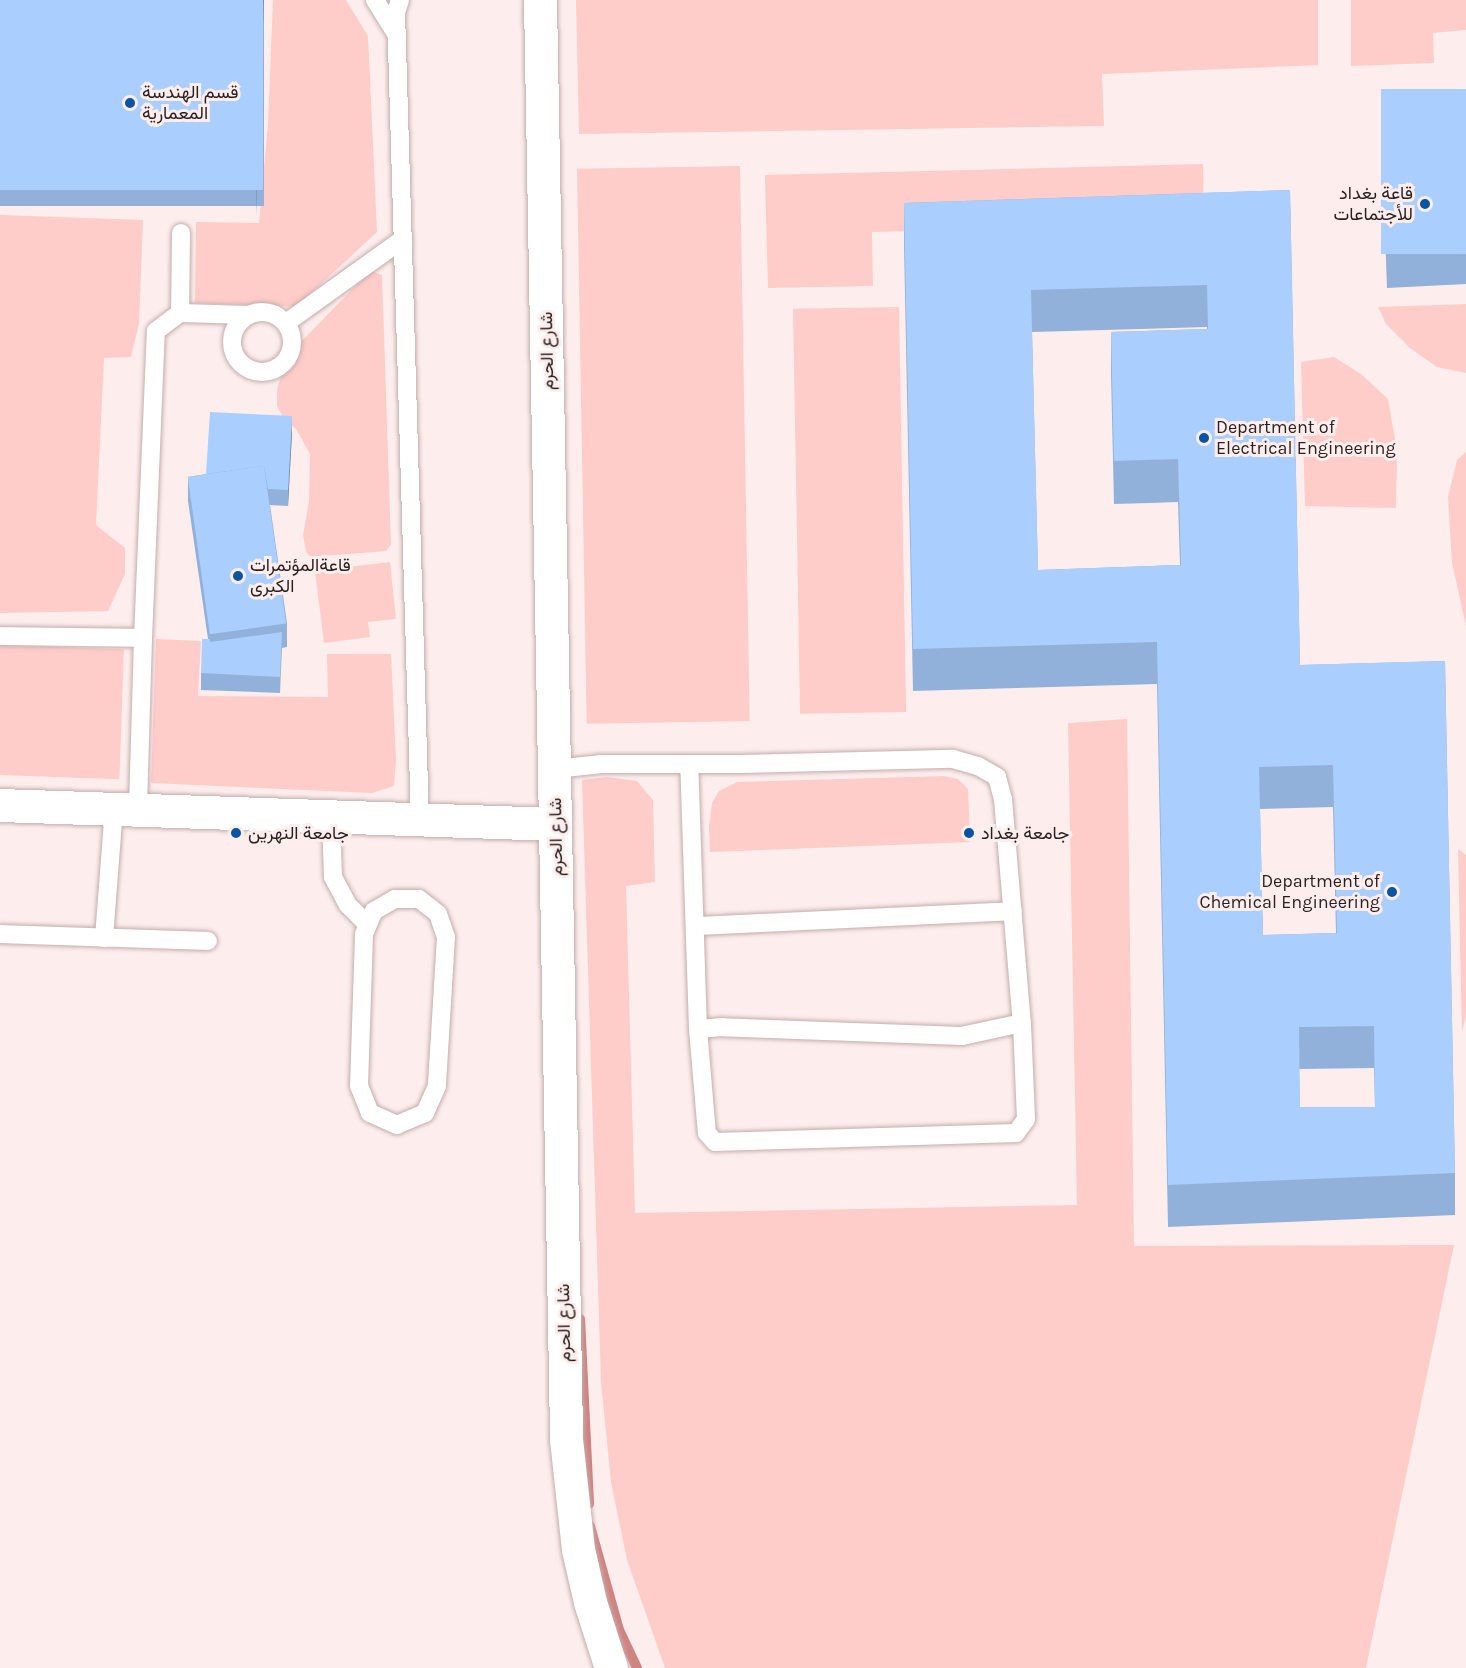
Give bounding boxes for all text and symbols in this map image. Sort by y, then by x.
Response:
place label: قسم الهندسة المعمارية [142,82,239,124]
marker: قسم الهندسة المعمارية [123,96,137,110]
place label: قاعة بغداد للأجتماعات [1334,183,1413,226]
marker: قاعة بغداد للأجتماعات [1418,197,1432,211]
street label: شارع الحرم [536,312,558,390]
place label: Department of Electrical Engineering [1216,417,1396,460]
marker: Department of Electrical Engineering [1197,431,1211,445]
place label: قاعةالمؤتمرات الكبرى [250,555,351,598]
marker: قاعةالمؤتمرات الكبرى [231,569,245,583]
street label: شارع الحرم [545,798,567,876]
place label: جامعة النهرين [248,822,349,844]
place label: جامعة بغداد [981,822,1069,844]
marker: جامعة النهرين [229,826,243,840]
marker: جامعة بغداد [962,826,976,840]
place label: Department of Chemical Engineering [1199,871,1380,914]
marker: Department of Chemical Engineering [1385,885,1399,899]
street label: شارع الحرم [553,1284,575,1362]

